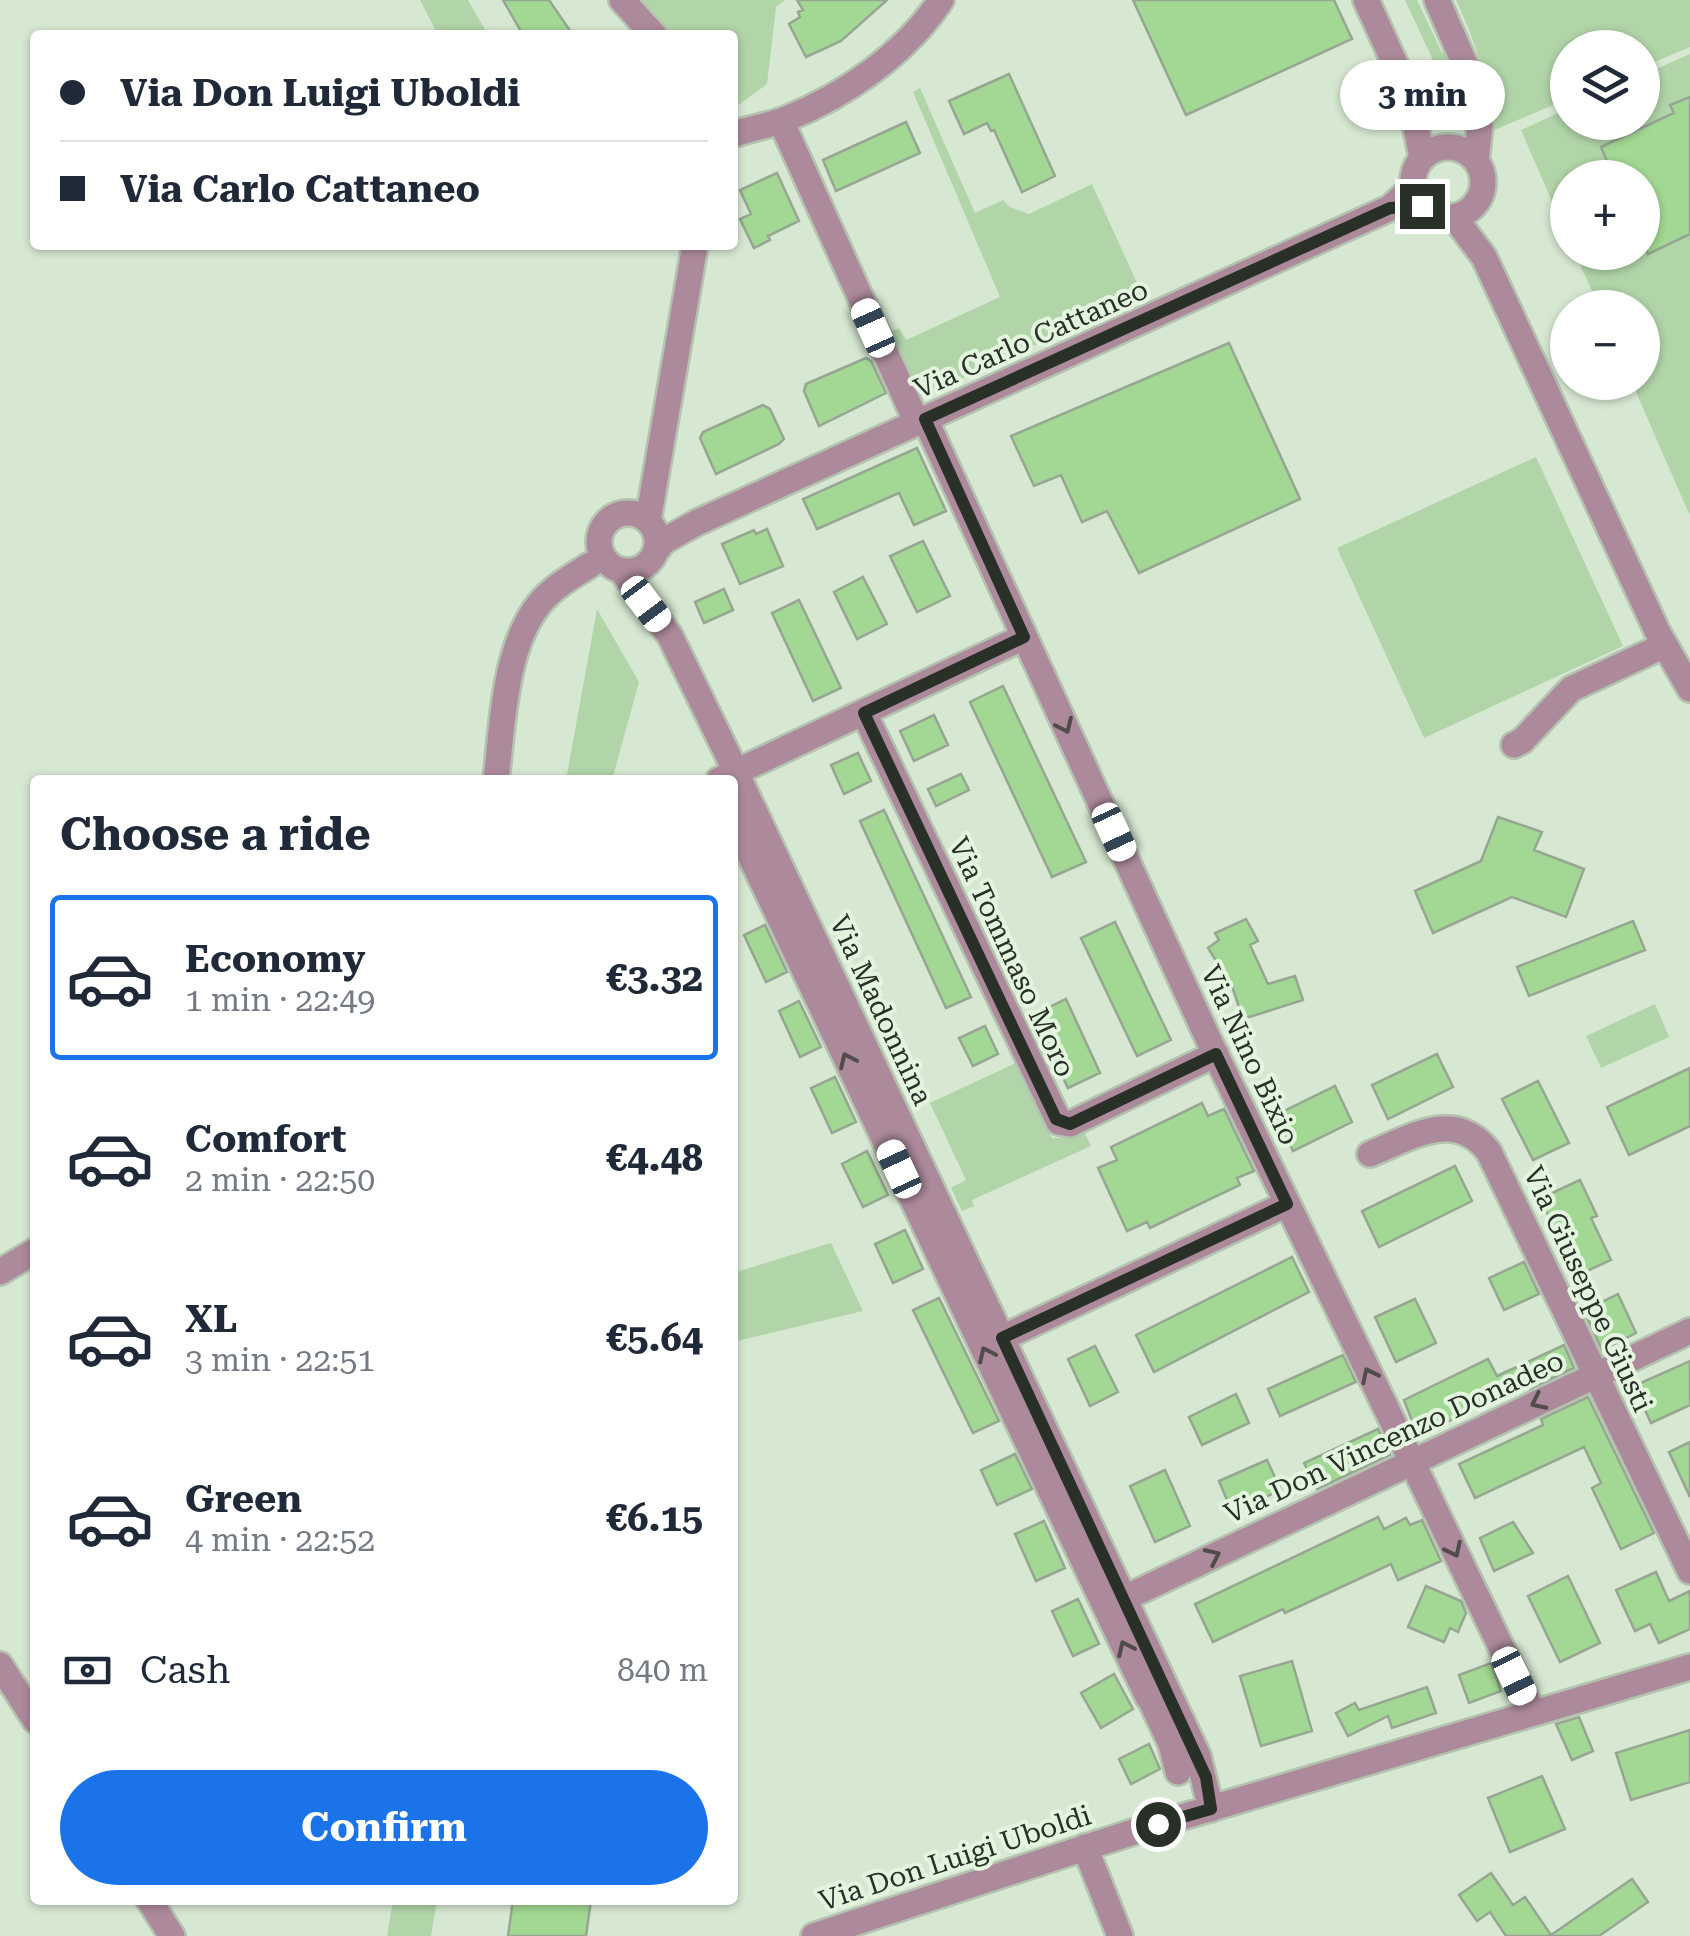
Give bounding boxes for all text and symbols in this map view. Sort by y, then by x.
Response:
map controls [1550,30,1660,400]
button: layers [1550,30,1660,140]
callout: 3 min [1340,61,1504,131]
text: Via Don Luigi Uboldi [120,71,520,115]
text: 3 min [1378,76,1467,114]
button: + [1550,160,1660,270]
text: Via Carlo Cattaneo [120,167,480,211]
route end [1400,184,1445,229]
street label: Via Carlo Cattaneo [909,273,1153,405]
button: − [1550,290,1660,400]
car [847,294,899,362]
car [616,571,676,637]
one-way arrow [1052,716,1072,734]
car [1088,798,1140,866]
text: Choose a ride [60,808,371,861]
street label: Via Tommaso Moro [942,832,1082,1082]
street label: Via Madonnina [823,910,939,1110]
icon: car [65,933,155,1023]
text: Economy [185,937,365,981]
text: €3.32 [606,956,703,1000]
street label: Via Nino Bixio [1194,960,1306,1150]
text: 1 min · 22:49 [185,981,375,1019]
one-way arrow [840,1052,860,1070]
icon: car [65,1113,155,1203]
text: Comfort [185,1117,346,1161]
car [873,1135,925,1203]
text: €4.48 [606,1136,703,1180]
text: 2 min · 22:50 [185,1161,375,1199]
street label: Via Giuseppe Giusti [1517,1161,1659,1417]
icon: car [65,1293,155,1383]
text: XL [185,1297,237,1341]
text: €5.64 [606,1316,703,1360]
text: 3 min · 22:51 [185,1341,375,1379]
street label: Via Don Vincenzo Donadeo [1219,1344,1569,1530]
one-way arrow [979,1346,999,1364]
one-way arrow [1361,1367,1381,1385]
one-way arrow [1530,1389,1548,1409]
icon: car [65,1473,155,1563]
text: Green [185,1477,302,1521]
text: €6.15 [606,1496,703,1540]
text: 4 min · 22:52 [185,1521,375,1559]
one-way arrow [1441,1540,1461,1558]
one-way arrow [1203,1549,1221,1569]
one-way arrow [1117,1640,1137,1658]
car [1487,1642,1541,1710]
icon: cash [60,1643,115,1698]
text: Cash [140,1648,230,1692]
text: 840 m [617,1651,708,1689]
button: Confirm [60,1770,708,1885]
street label: Via Don Luigi Uboldi [815,1798,1095,1918]
route start [1136,1802,1181,1847]

